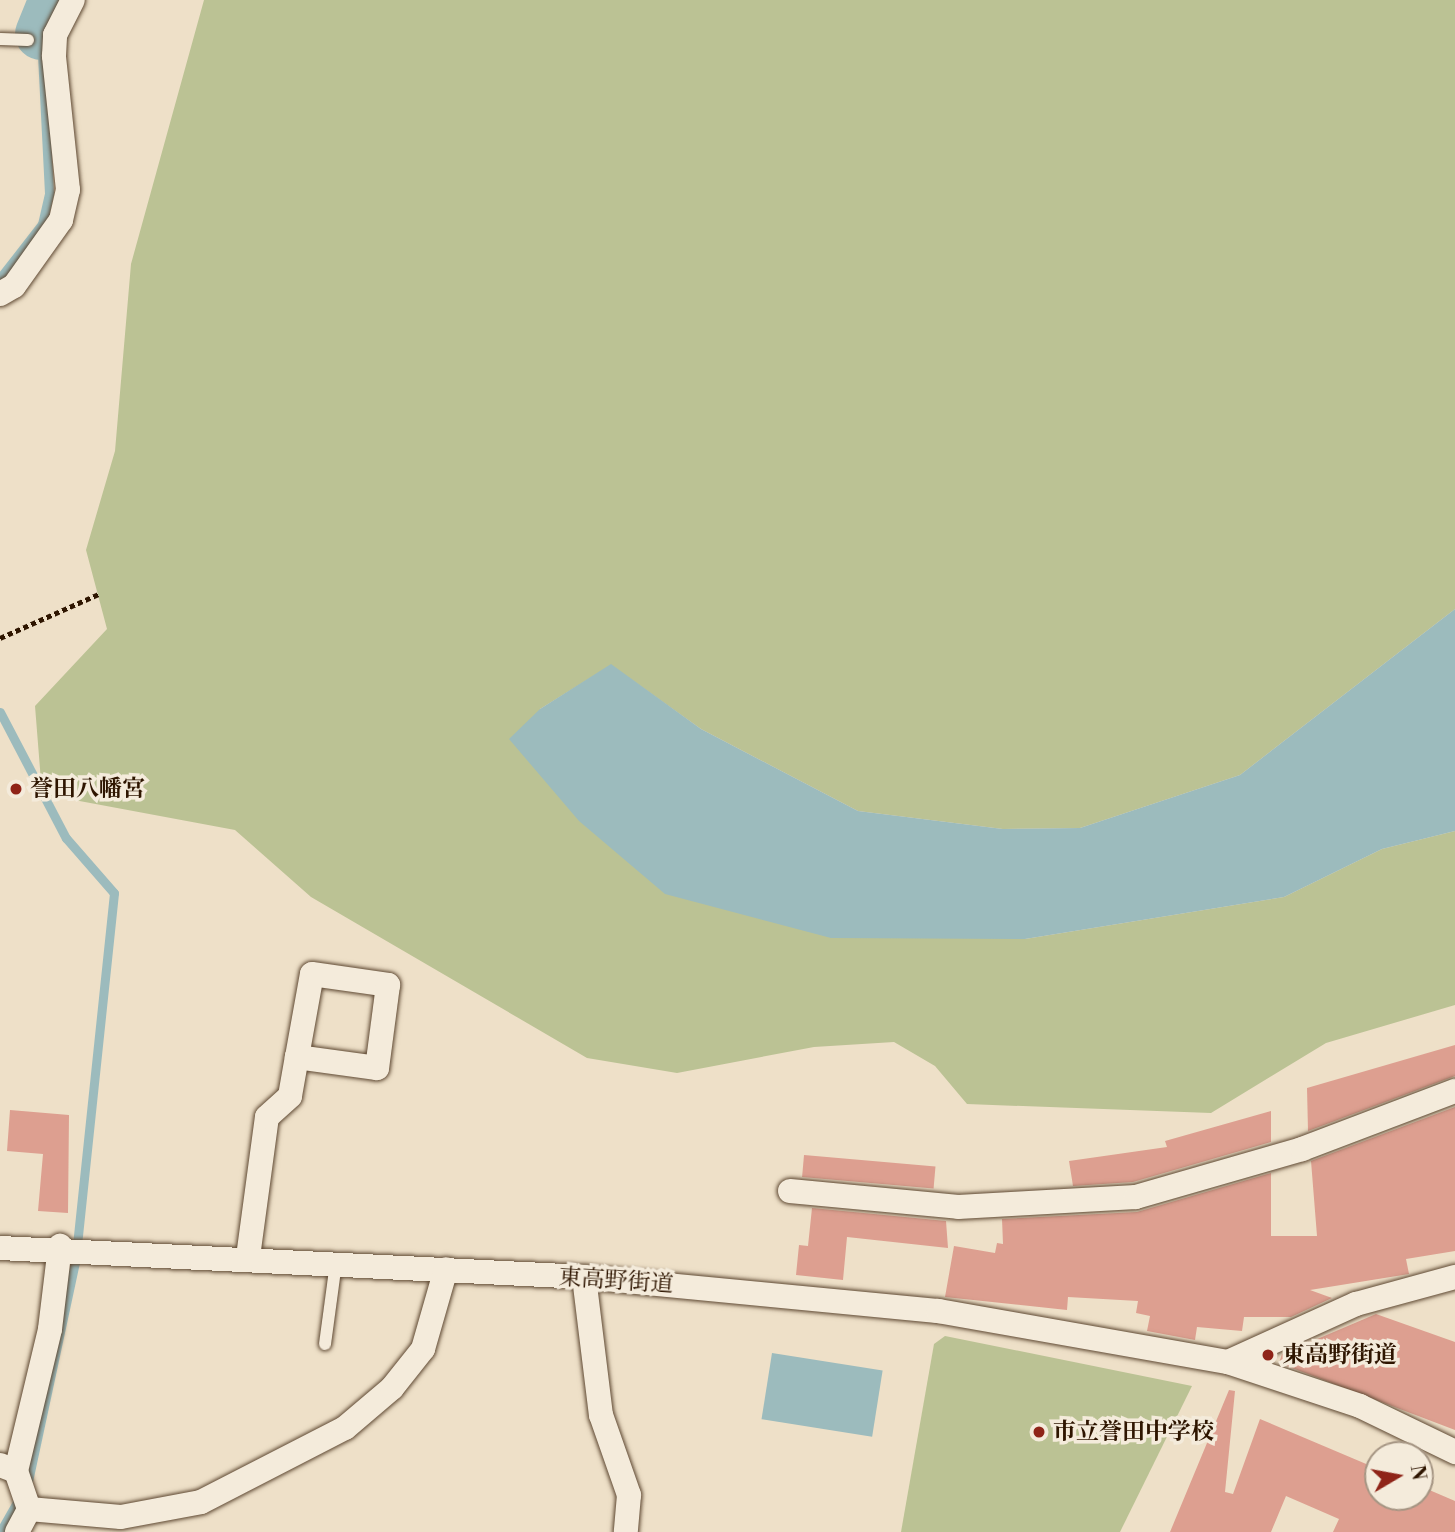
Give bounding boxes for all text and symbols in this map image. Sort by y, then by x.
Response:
place label: 誉田八幡宮 [30,775,145,803]
marker: 誉田八幡宮 [8,781,24,797]
street label: 東高野街道 [558,1263,674,1299]
place label: 東高野街道 [1282,1341,1397,1369]
marker: 東高野街道 [1260,1347,1276,1363]
place label: 市立誉田中学校 [1053,1418,1214,1446]
marker: 市立誉田中学校 [1031,1424,1047,1440]
north arrow [1364,1441,1434,1511]
text: N [1405,1463,1431,1482]

